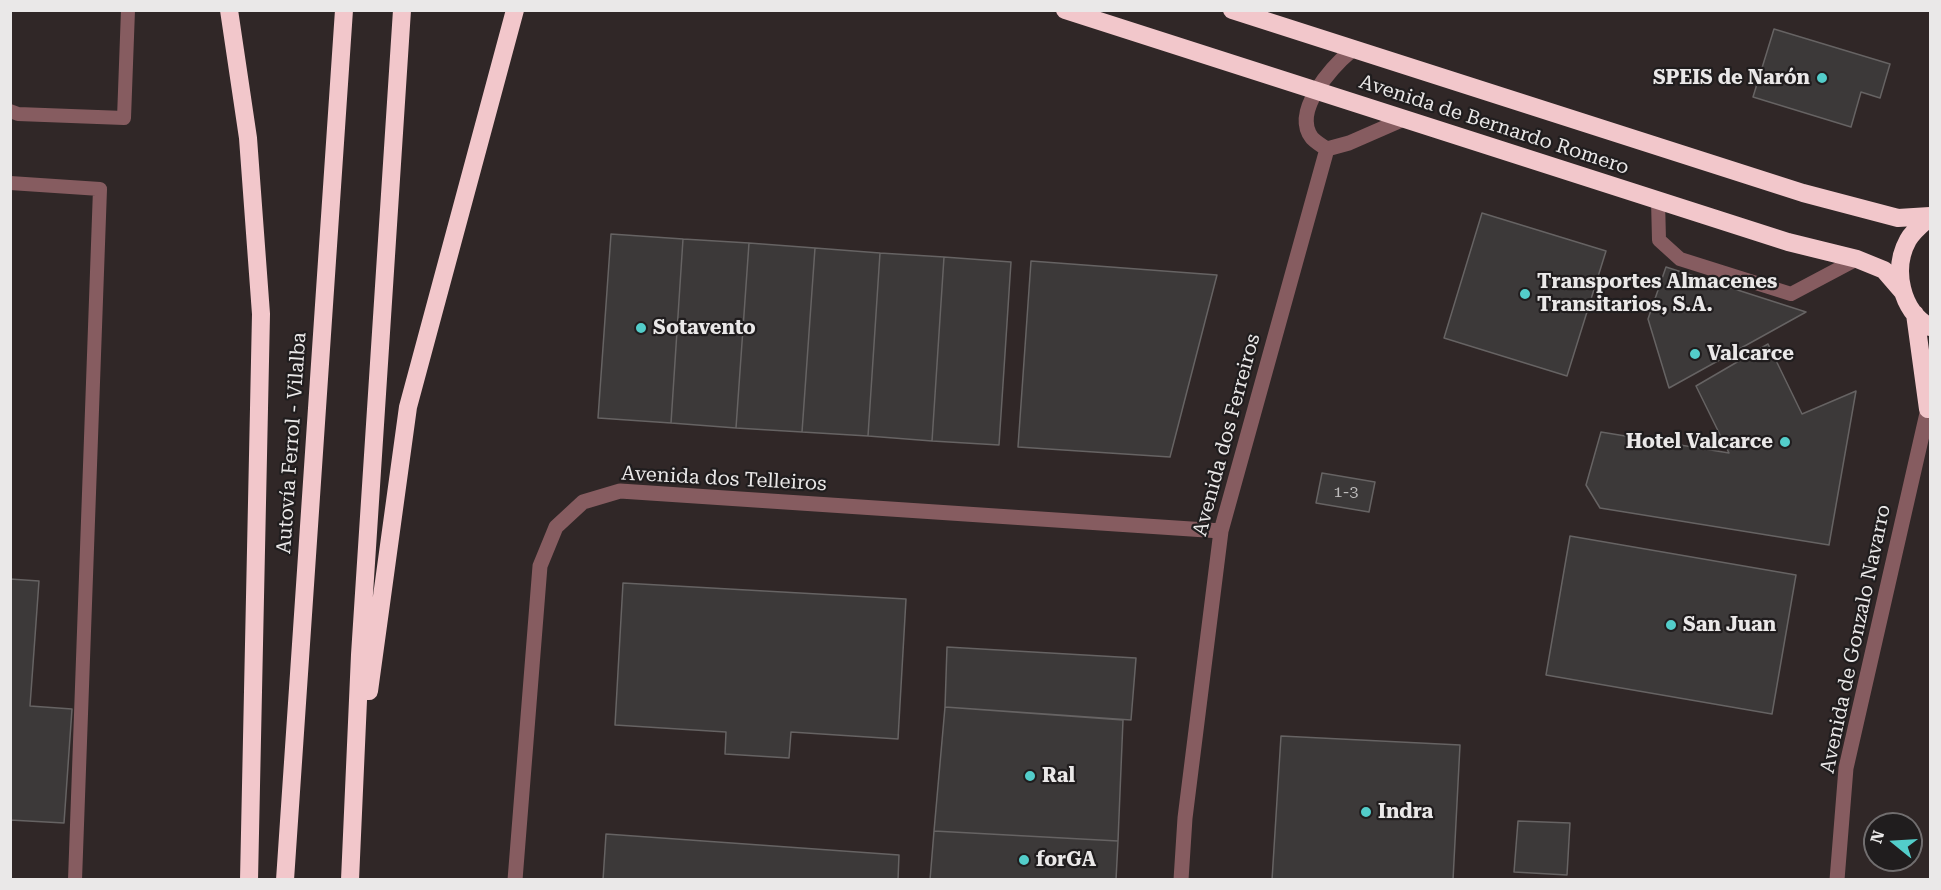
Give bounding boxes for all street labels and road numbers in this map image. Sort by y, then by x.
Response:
street label: Avenida de Bernardo Romero [1356,70,1632,180]
street label: Autovía Ferrol - Vilalba [272,331,312,555]
street label: Avenida dos Ferreiros [1188,331,1266,539]
street label: Avenida dos Telleiros [621,462,827,496]
street label: Avenida de Gonzalo Navarro [1816,503,1896,775]

